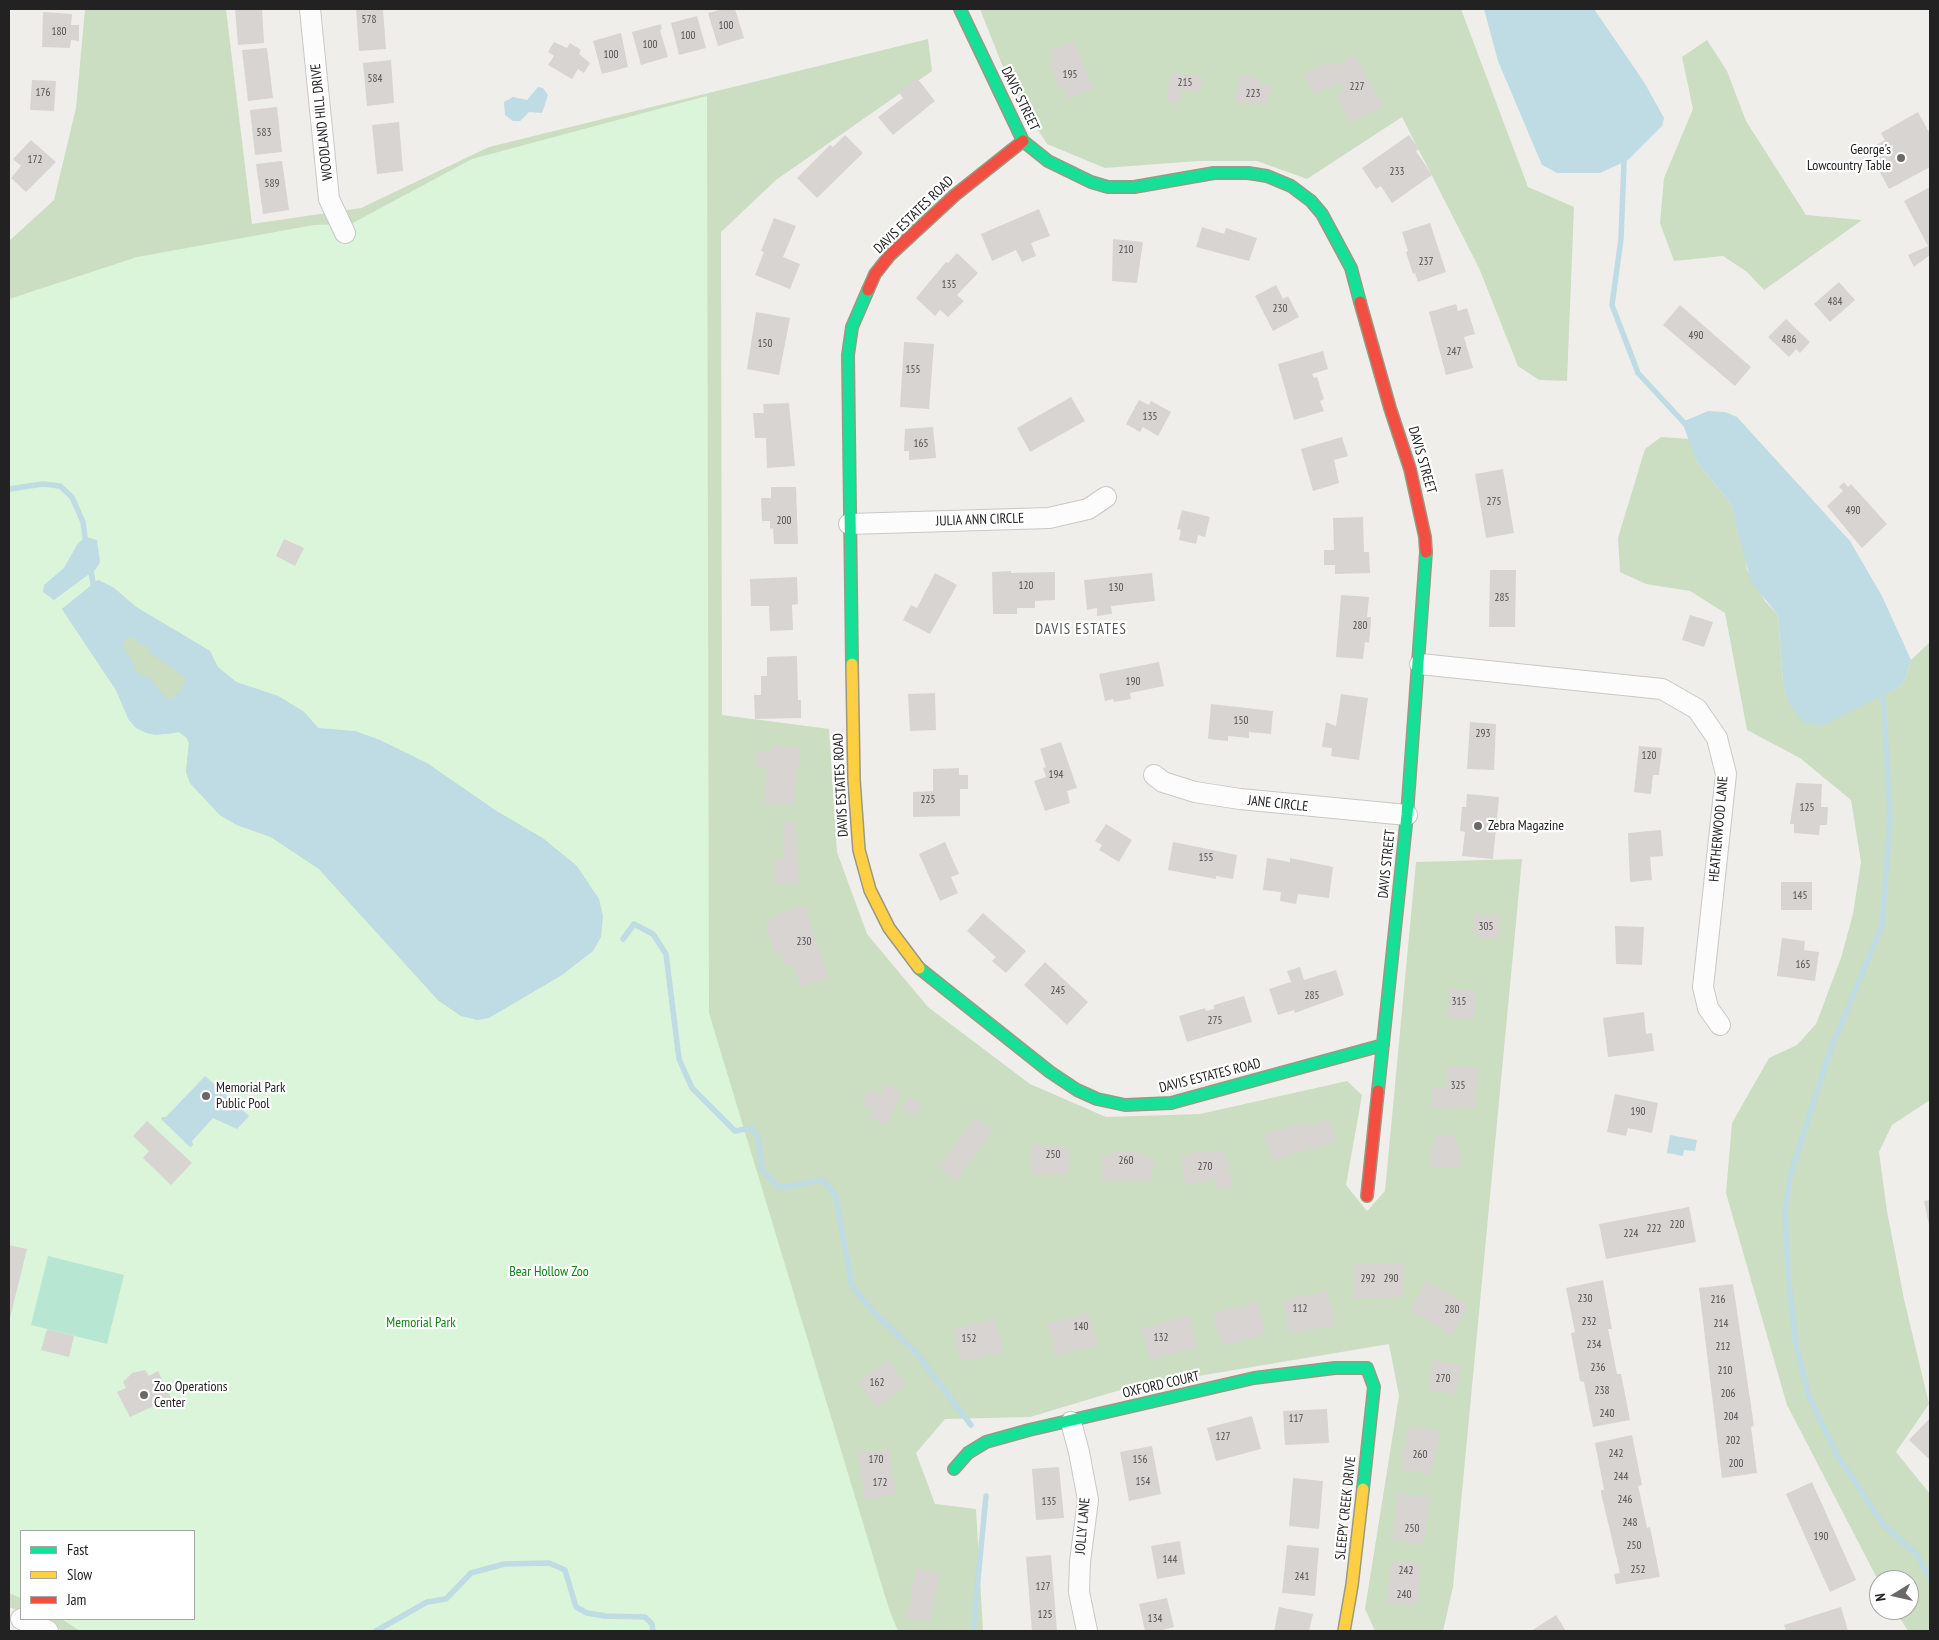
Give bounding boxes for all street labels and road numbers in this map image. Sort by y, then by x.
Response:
street label: WOODLAND HILL DRIVE [308,63,336,181]
street label: DAVIS STREET [997,64,1043,134]
street label: DAVIS ESTATES ROAD [871,173,957,257]
street label: DAVIS STREET [1404,424,1440,496]
street label: JULIA ANN CIRCLE [936,510,1024,530]
street label: DAVIS ESTATES ROAD [830,733,852,837]
street label: HEATHERWOOD LANE [1706,775,1732,883]
street label: JANE CIRCLE [1247,792,1309,816]
street label: DAVIS STREET [1375,829,1399,899]
street label: DAVIS ESTATES ROAD [1157,1055,1263,1097]
street label: OXFORD COURT [1121,1368,1201,1402]
street label: SLEEPY CREEK DRIVE [1332,1455,1360,1561]
street label: JOLLY LANE [1072,1497,1094,1555]

